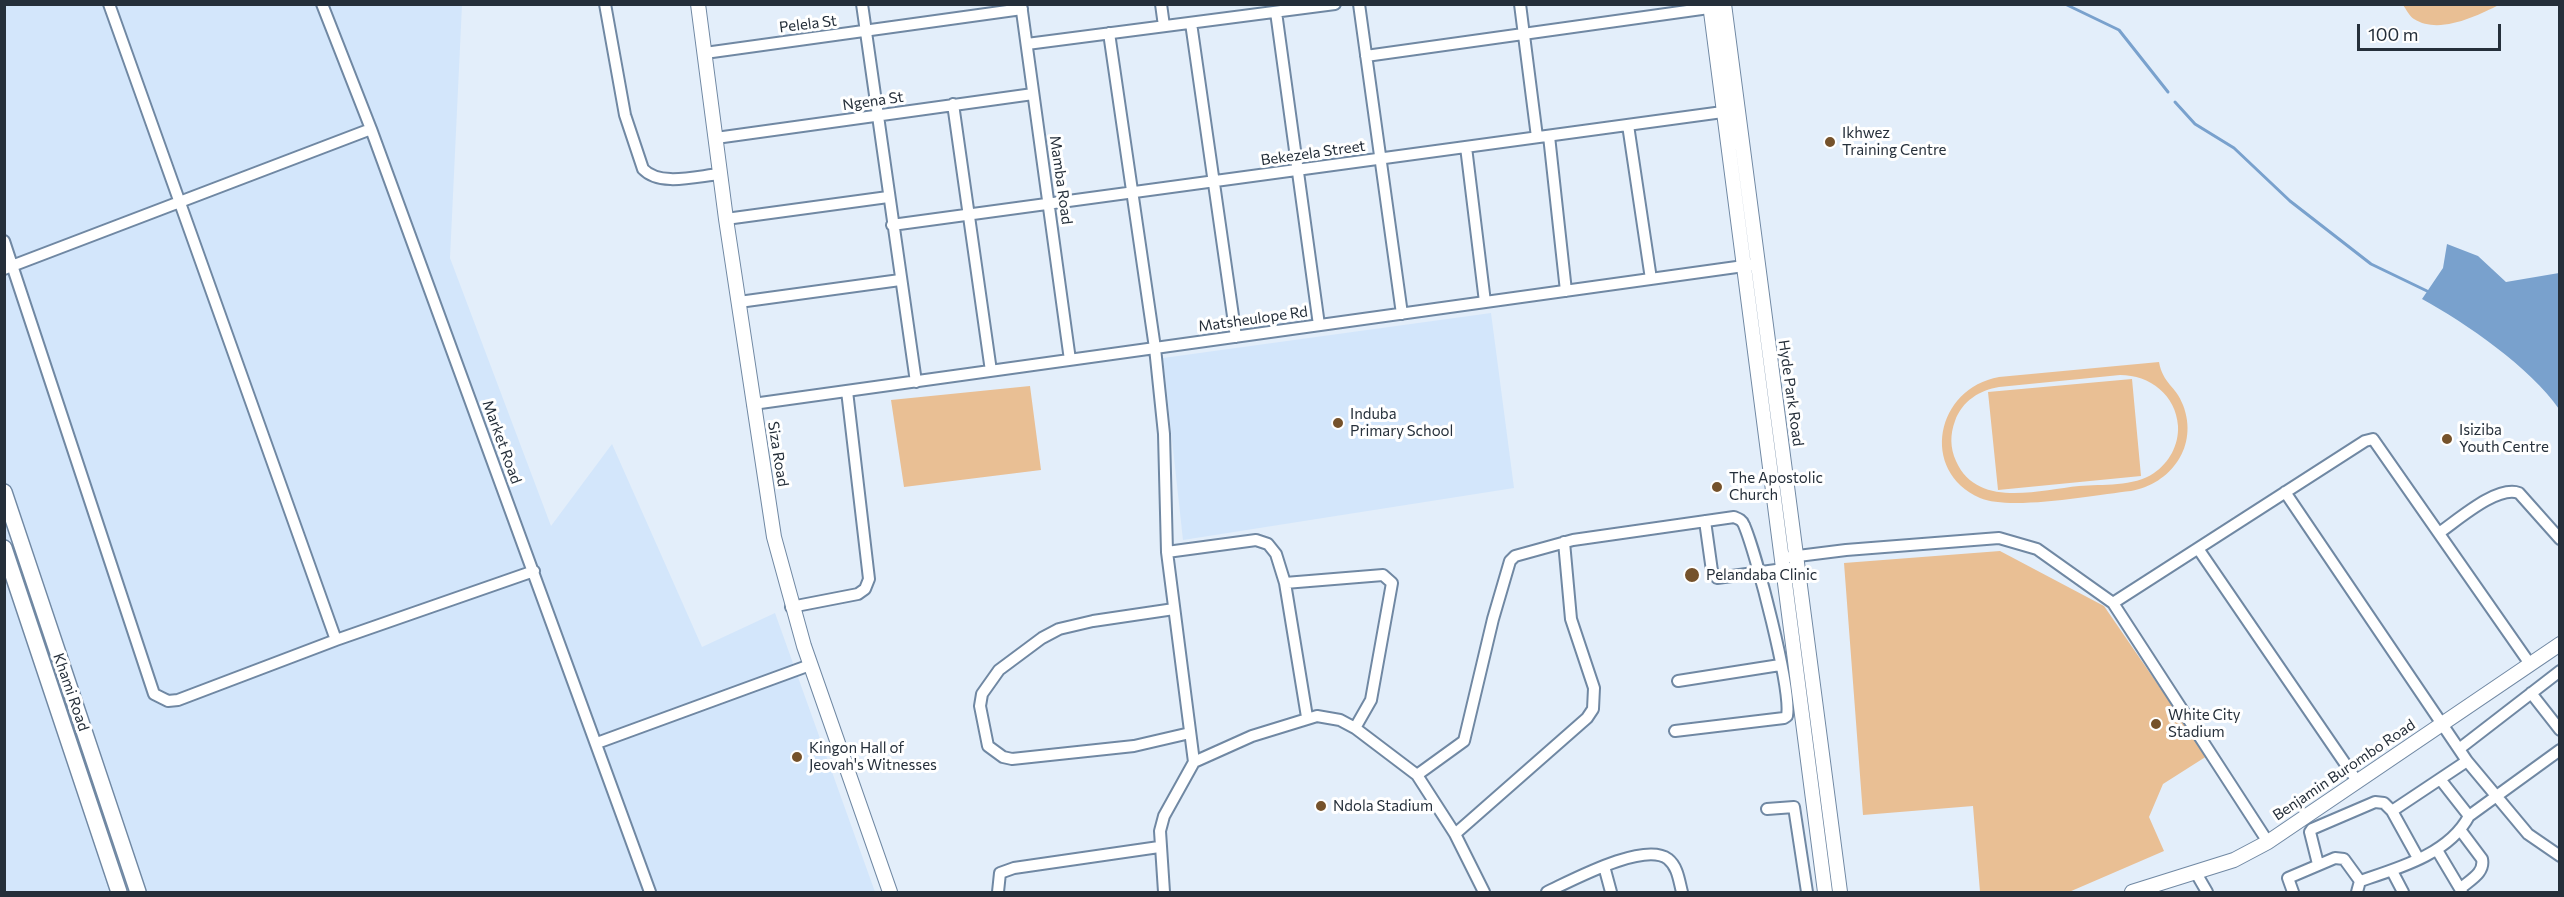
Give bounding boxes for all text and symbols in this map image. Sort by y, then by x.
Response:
street label: Pelela St [778,12,838,36]
scale bar [2360,12,2504,50]
text: 100 m [2368,23,2418,45]
street label: Ngena St [841,88,905,114]
place label: Ikhwez Training Centre [1842,124,1947,159]
street label: Mamba Road [1046,134,1076,226]
marker: Ikhwez Training Centre [1823,135,1837,149]
street label: Bekezela Street [1259,137,1367,169]
street label: Matsheulope Rd [1197,302,1309,336]
street label: Hyde Park Road [1775,338,1807,448]
street label: Market Road [479,398,525,486]
place label: Induba Primary School [1350,405,1453,440]
marker: Induba Primary School [1331,416,1345,430]
street label: Siza Road [764,420,792,488]
place label: Isiziba Youth Centre [2459,421,2549,456]
marker: Isiziba Youth Centre [2440,432,2454,446]
place label: The Apostolic Church [1729,469,1823,504]
marker: The Apostolic Church [1710,480,1724,494]
marker: Pelandaba Clinic [1683,566,1701,584]
place label: Pelandaba Clinic [1706,566,1817,584]
street label: Khami Road [49,651,93,733]
place label: White City Stadium [2168,706,2241,741]
street label: Benjamin Burombo Road [2269,716,2419,824]
marker: White City Stadium [2149,717,2163,731]
place label: Kingon Hall of Jeovah's Witnesses [809,739,937,774]
marker: Kingon Hall of Jeovah's Witnesses [790,750,804,764]
place label: Ndola Stadium [1333,797,1433,815]
marker: Ndola Stadium [1314,799,1328,813]

